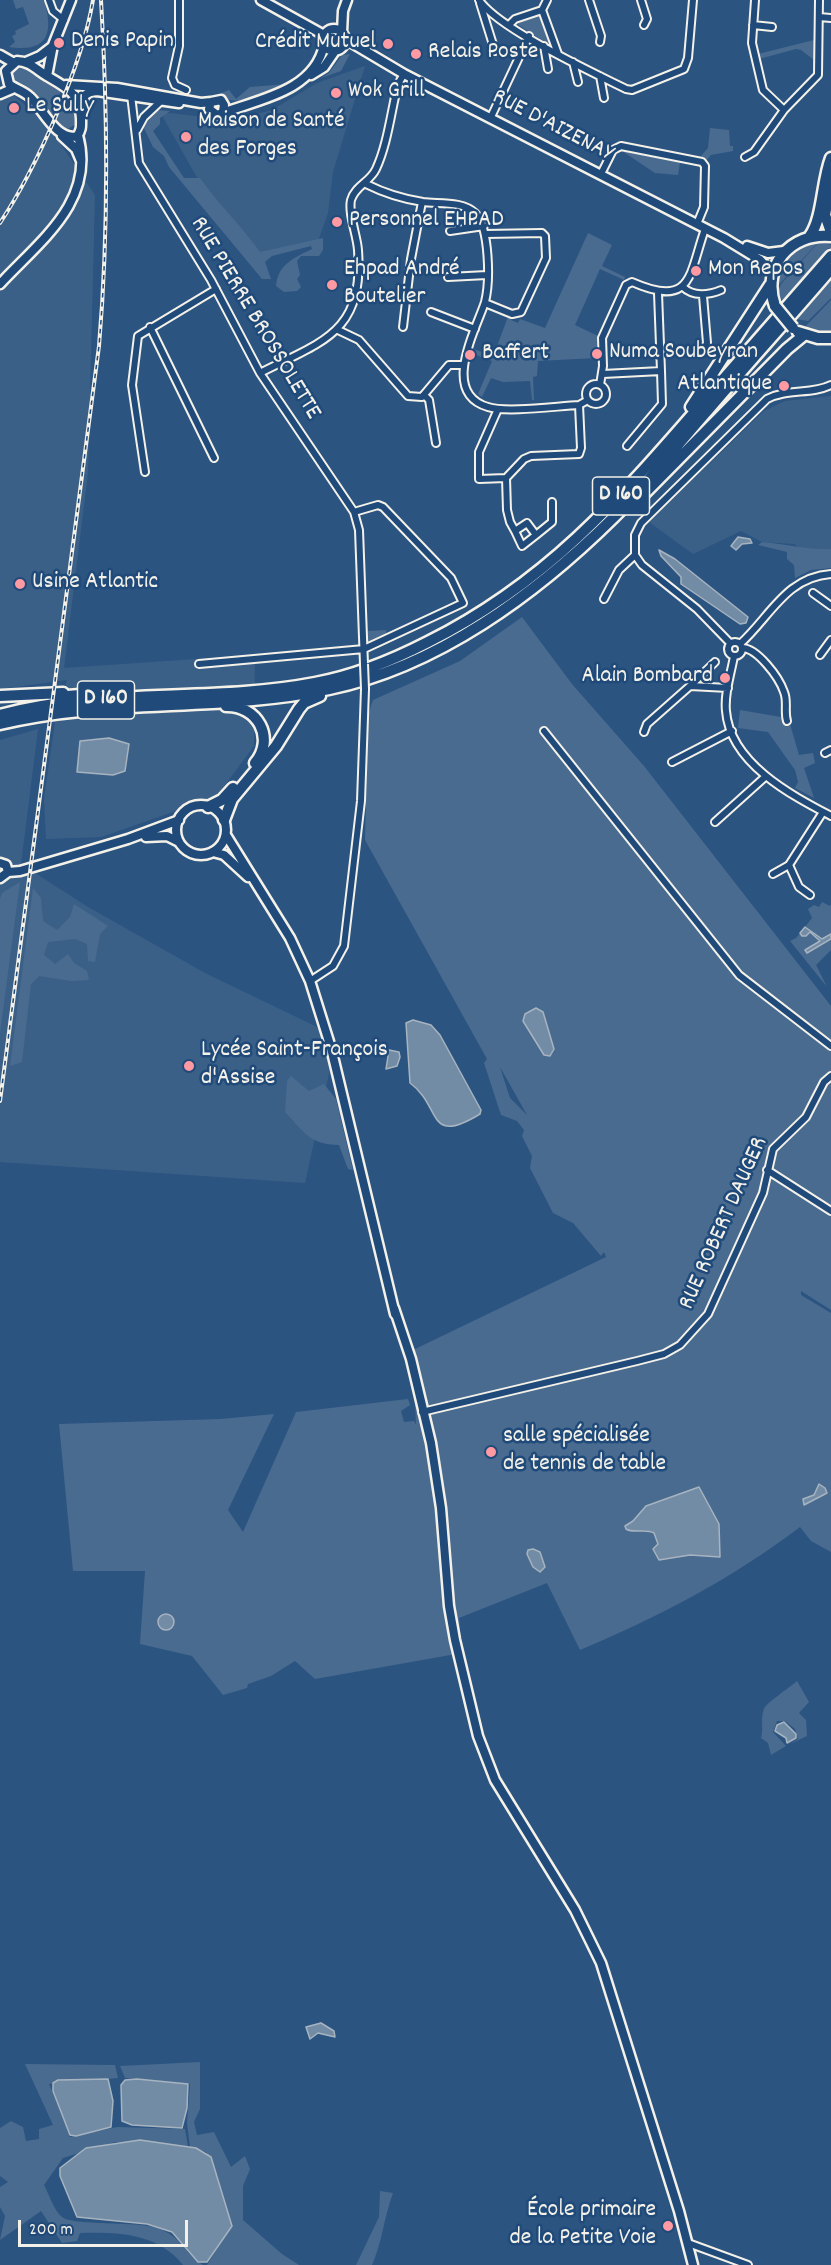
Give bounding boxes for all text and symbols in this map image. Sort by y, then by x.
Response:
place label: Denis Papin [71,29,174,57]
place label: Crédit Mutuel [255,30,376,58]
marker: Denis Papin [52,36,66,50]
marker: Crédit Mutuel [381,37,395,51]
place label: Relais Poste [428,40,538,68]
marker: Relais Poste [409,47,423,61]
place label: Wok Grill [348,79,425,107]
street label: RUE D'AIZENAY [486,84,618,170]
marker: Wok Grill [329,86,343,100]
place label: Le Sully [26,94,94,122]
marker: Le Sully [7,101,21,115]
place label: Maison de Santé des Forges [198,109,345,165]
marker: Maison de Santé des Forges [179,130,193,144]
place label: Personnel EHPAD [349,208,504,236]
street label: RUE PIERRE BROSSOLETTE [182,212,326,426]
marker: Personnel EHPAD [330,215,344,229]
place label: Ehpad André Boutelier [344,257,460,313]
place label: Mon Repos [708,257,803,285]
marker: Mon Repos [689,264,703,278]
marker: Ehpad André Boutelier [325,278,339,292]
place label: Numa Soubeyran [609,340,758,368]
place label: Baffert [482,341,549,369]
marker: Numa Soubeyran [590,347,604,361]
marker: Baffert [463,348,477,362]
place label: Atlantique [677,372,772,400]
marker: Atlantique [777,379,791,393]
road number: D 160 [592,477,650,515]
place label: Usine Atlantic [32,570,158,598]
marker: Usine Atlantic [13,577,27,591]
place label: Alain Bombard [582,664,713,692]
marker: Alain Bombard [718,671,732,685]
road number: D 160 [78,681,134,719]
place label: Lycée Saint-François d'Assise [201,1038,388,1094]
marker: Lycée Saint-François d'Assise [182,1059,196,1073]
street label: RUE ROBERT DAUGER [674,1133,776,1315]
place label: salle spécialisée de tennis de table [503,1424,666,1480]
marker: salle spécialisée de tennis de table [484,1445,498,1459]
place label: École primaire de la Petite Voie [509,2198,656,2254]
scale bar [21,2208,190,2246]
text: 200 m [29,2218,73,2243]
marker: École primaire de la Petite Voie [661,2219,675,2233]

